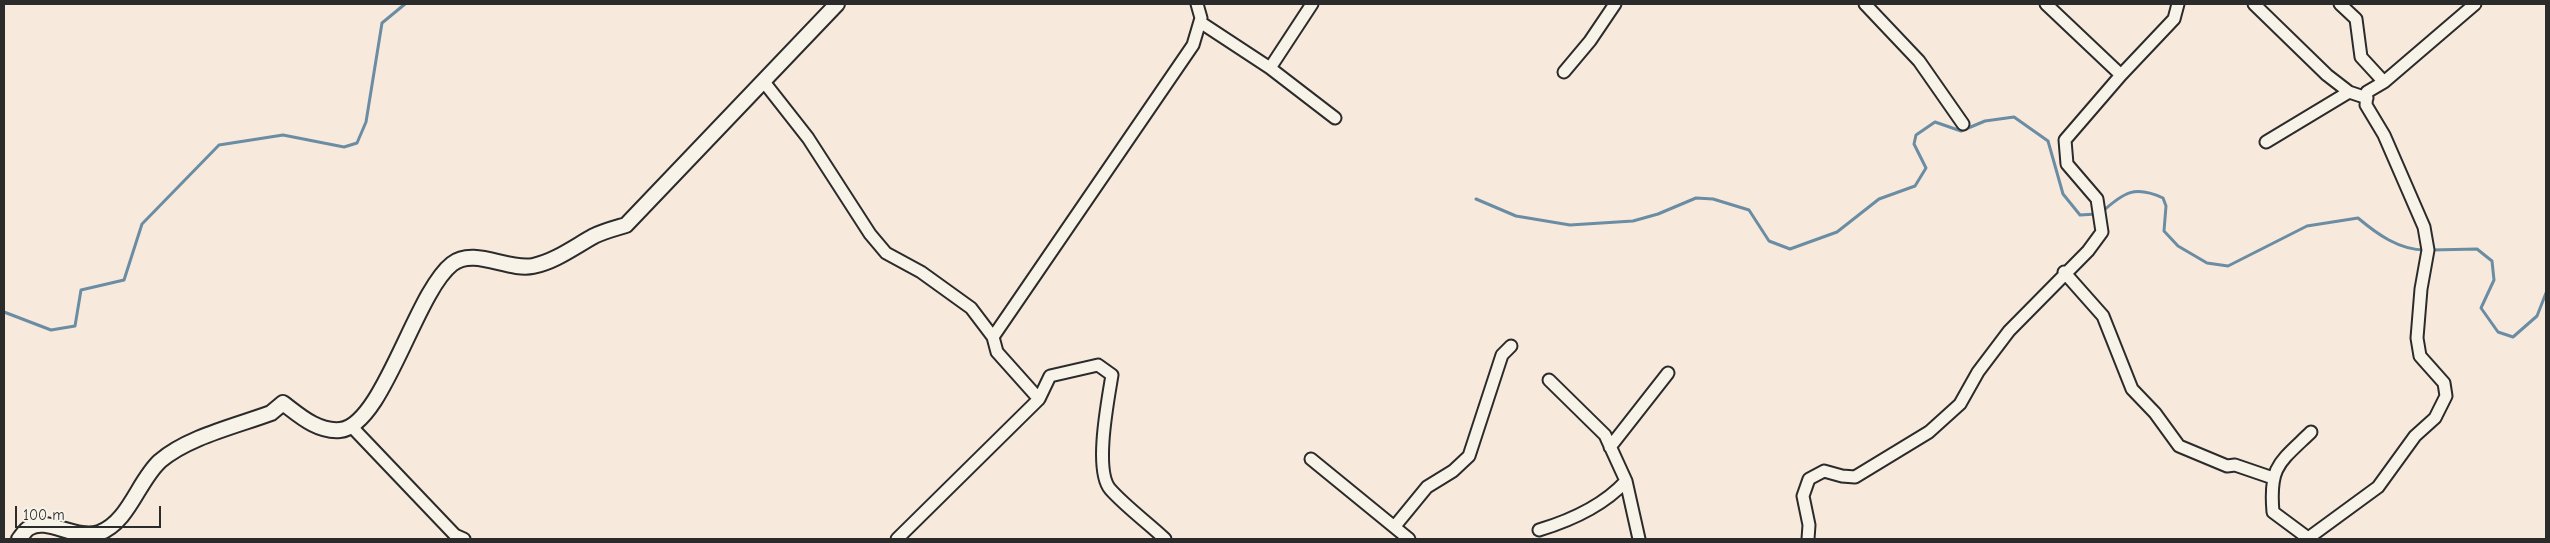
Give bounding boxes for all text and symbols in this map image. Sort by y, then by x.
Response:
scale bar [18,496,164,528]
text: 100 m [23,506,65,524]

